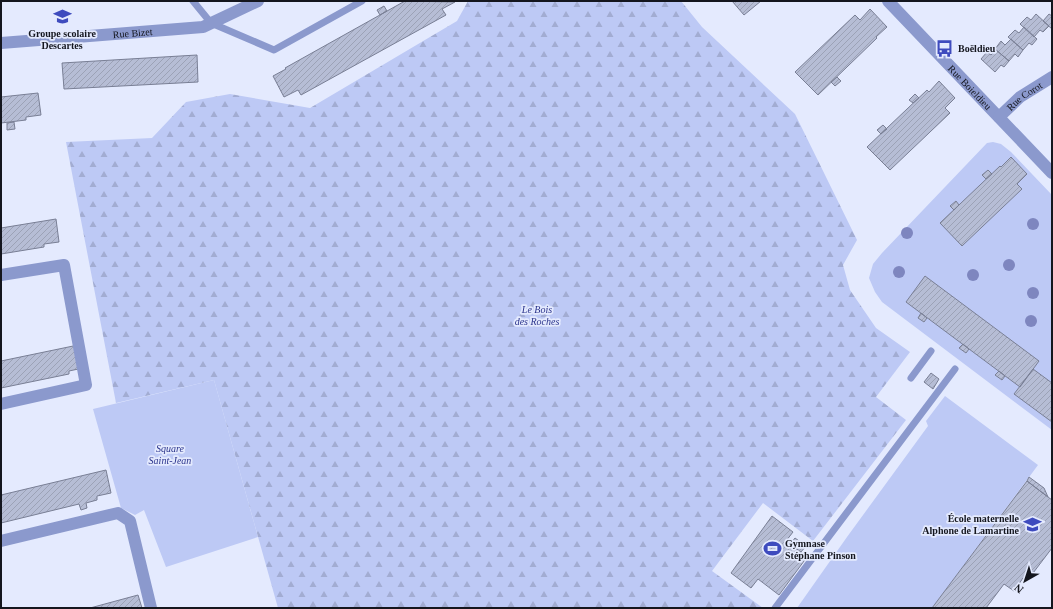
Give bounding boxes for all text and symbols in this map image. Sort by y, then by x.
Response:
school or university icon: Groupe scolaire Descartes [52,6,72,26]
street label: Rue Bizet [112,26,153,40]
place label: Groupe scolaire Descartes [28,28,96,51]
bus stop icon: Boëldieu [935,38,955,58]
place label: Boëldieu [958,43,996,54]
street label: Rue Boieldieu [946,63,994,112]
street label: Rue Corot [1004,79,1044,113]
park label: Le Bois des Roches [515,304,559,327]
park label: Square Saint-Jean [149,443,191,466]
place label: École maternelle Alphone de Lamartine [922,513,1020,536]
school or university icon: École maternelle Alphone de Lamartine [1022,514,1042,534]
place label: Gymnase Stéphane Pinson [785,538,856,561]
sports icon: Gymnase Stéphane Pinson [762,539,782,559]
north arrow [1005,561,1045,601]
text: N [1012,582,1026,596]

